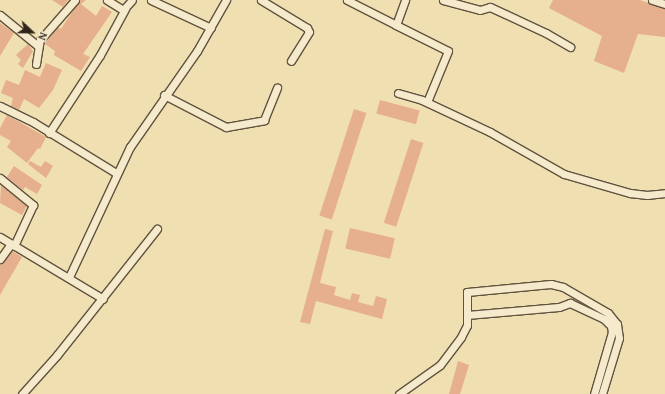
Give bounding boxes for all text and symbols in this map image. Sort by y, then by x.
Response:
north arrow [12,12,52,52]
text: N [34,30,52,43]

